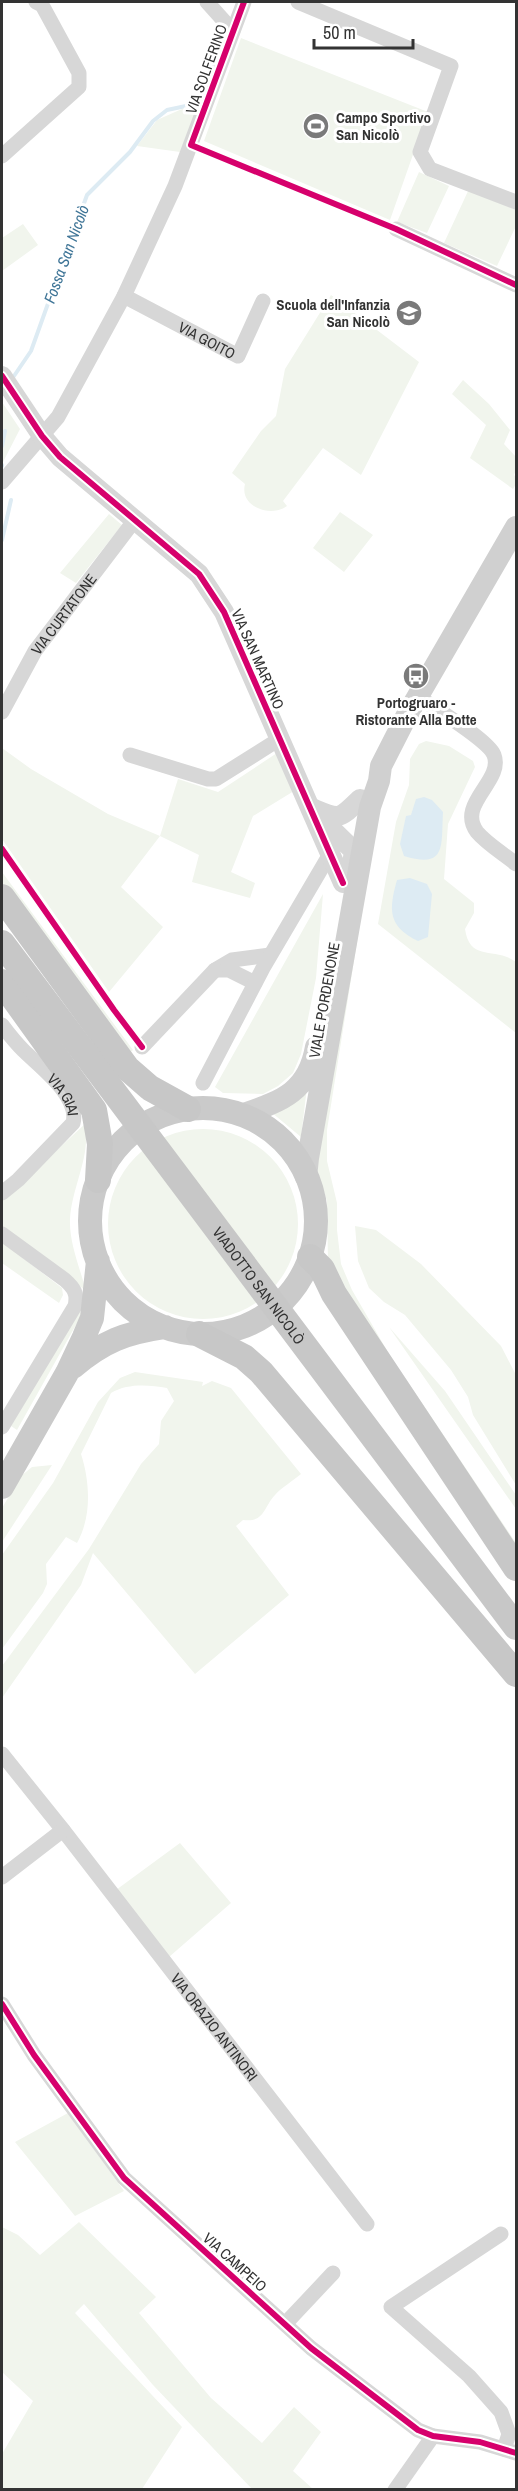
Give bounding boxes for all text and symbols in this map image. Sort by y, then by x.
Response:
scale bar [314,12,413,50]
text: 50 m [323,20,356,45]
street label: VIA SOLFERINO [180,21,232,117]
place label: Campo Sportivo San Nicolò [336,107,431,145]
sports icon: Campo Sportivo San Nicolò [301,111,331,141]
water label: Fossa San Nicolò [38,202,94,306]
place label: Scuola dell'Infanzia San Nicolò [276,294,390,332]
school or university icon: Scuola dell'Infanzia San Nicolò [394,298,424,328]
street label: VIA GOITO [175,316,240,364]
street label: VIA CURTATONE [26,569,101,659]
street label: VIA SAN MARTINO [226,605,290,713]
bus stop icon: Portogruaro - Ristorante Alla Botte [401,661,431,691]
place label: Portogruaro - Ristorante Alla Botte [355,692,477,730]
street label: VIALE PORDENONE [303,940,345,1060]
street label: VIA GIAI [43,1069,84,1117]
street label: VIADOTTO SAN NICOLÒ [208,1222,310,1348]
street label: VIA ORAZIO ANTINORI [166,1968,263,2085]
street label: VIA CAMPEIO [199,2228,271,2296]

